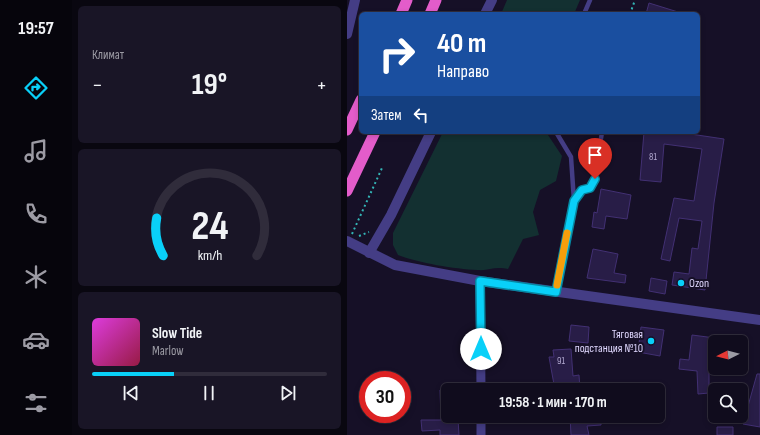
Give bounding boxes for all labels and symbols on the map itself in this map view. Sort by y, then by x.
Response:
pin [578,138,612,179]
house number: 81 [649,151,657,163]
place label: Ozon [689,276,709,291]
marker: Ozon [676,278,686,288]
place label: Тяговая подстанция №10 [575,327,643,356]
position arrow [460,328,502,370]
north arrow [708,335,748,375]
marker: Тяговая подстанция №10 [646,336,656,346]
house number: 91 [557,355,565,367]
speed limit sign: 30 [359,371,411,423]

